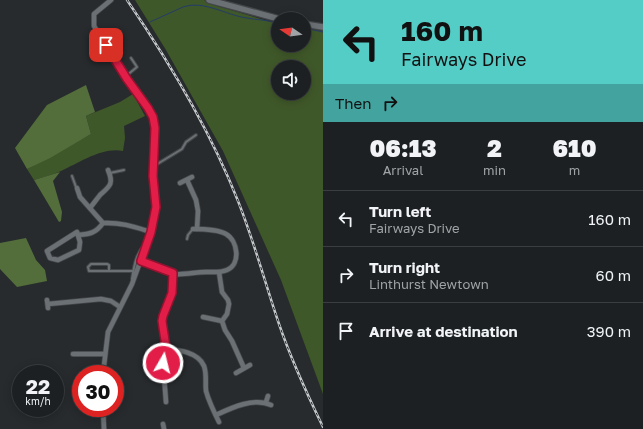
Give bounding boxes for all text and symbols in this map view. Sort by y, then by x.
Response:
north arrow [271,12,311,52]
map controls [271,12,311,100]
text: 160 m [401,14,483,47]
icon: left [335,16,387,68]
pin [89,28,123,62]
icon: arrive [95,34,117,56]
text: Fairways Drive [401,48,526,70]
button: sound [271,60,311,100]
icon: right [379,92,401,114]
text: Then [335,94,371,112]
text: 06:13 [369,133,437,162]
text: 2 [487,133,502,162]
text: 610 [552,133,597,162]
text: Arrival [383,162,423,178]
text: min [483,162,506,178]
text: m [569,162,580,178]
text: Turn left [369,202,431,220]
icon: left [335,208,357,230]
text: 160 m [588,210,631,228]
text: Fairways Drive [369,220,460,236]
text: Turn right [369,258,440,276]
icon: right [335,264,357,286]
text: 60 m [596,266,631,284]
text: Linthurst Newtown [369,276,489,292]
icon: arrive [335,320,357,342]
text: Arrive at destination [369,322,518,340]
text: 390 m [587,322,631,340]
position arrow [142,342,184,384]
speed limit sign: 30 [72,365,124,417]
text: 22 [26,374,50,398]
text: km/h [25,395,51,407]

